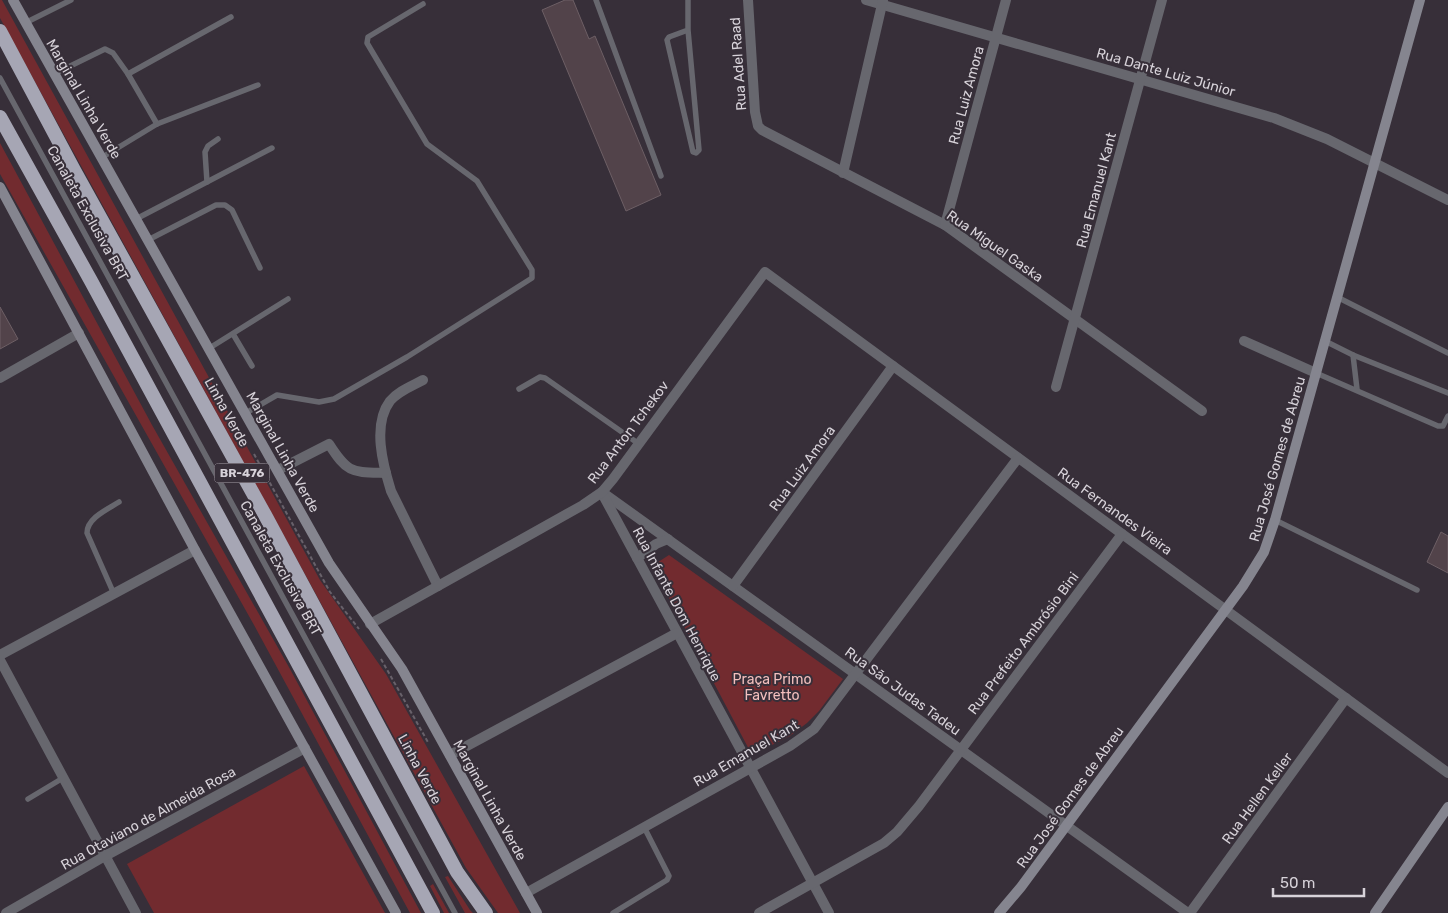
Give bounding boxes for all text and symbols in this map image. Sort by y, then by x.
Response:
street label: Rua Adel Raad [727,17,750,111]
street label: Marginal Linha Verde [42,36,125,162]
street label: Rua Luiz Amora [945,44,988,146]
street label: Rua Dante Luiz Júnior [1094,44,1238,101]
street label: Rua Emanuel Kant [1073,130,1120,250]
street label: Canaleta Exclusiva BRT [43,143,132,284]
street label: Rua Miguel Gaska [943,207,1046,286]
street label: Linha Verde [201,375,253,450]
street label: Rua José Gomes de Abreu [1246,375,1309,544]
street label: Rua Anton Tchekov [584,377,673,487]
street label: Marginal Linha Verde [242,389,323,516]
street label: Rua Luiz Amora [766,422,839,514]
road number: BR-476 [214,463,270,482]
street label: Rua Fernandes Vieira [1054,464,1175,559]
street label: Canaleta Exclusiva BRT [236,498,325,639]
street label: Rua Infante Dom Henrique [629,524,725,684]
street label: Rua Prefeito Ambrósio Bini [964,569,1082,718]
street label: Rua São Judas Tadeu [841,644,964,739]
park label: Praça Primo Favretto [733,671,812,704]
street label: Rua Emanuel Kant [691,716,802,791]
street label: Rua José Gomes de Abreu [1013,723,1128,871]
street label: Linha Verde [394,731,445,807]
street label: Marginal Linha Verde [449,737,530,864]
street label: Rua Hellen Keller [1219,749,1297,847]
street label: Rua Otaviano de Almeida Rosa [58,763,239,874]
scale bar [1273,866,1364,898]
text: 50 m [1280,874,1315,892]

